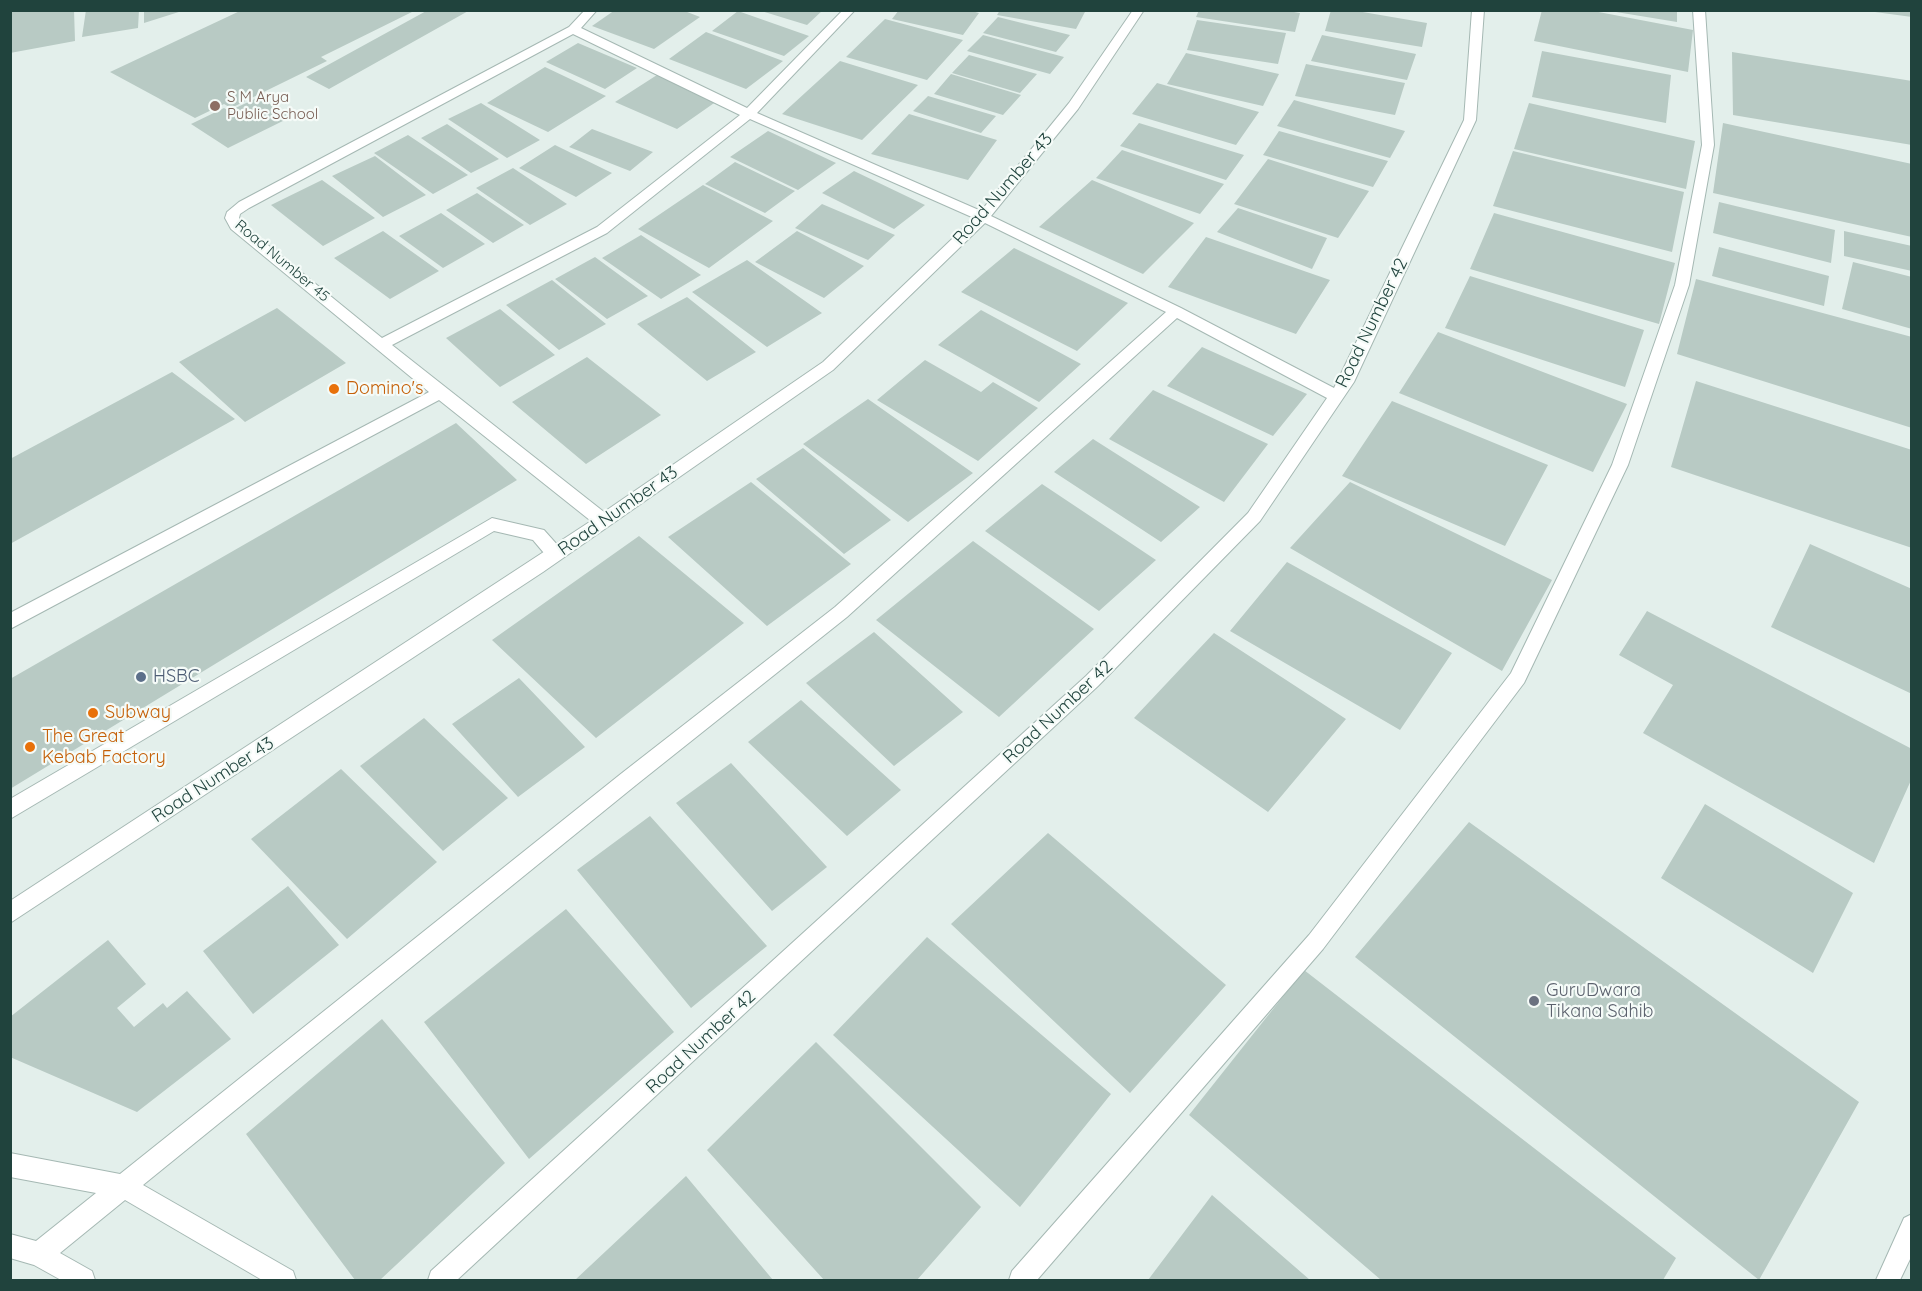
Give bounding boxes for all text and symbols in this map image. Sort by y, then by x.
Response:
place label: S M Arya Public School [227,88,318,123]
marker: S M Arya Public School [208,99,222,113]
street label: Road Number 43 [949,129,1057,249]
street label: Road Number 45 [231,216,333,306]
street label: Road Number 42 [1331,255,1413,391]
place label: Domino's [346,378,423,400]
marker: Domino's [327,382,341,396]
street label: Road Number 43 [554,462,682,560]
street label: Road Number 42 [999,656,1117,768]
place label: HSBC [153,666,200,688]
marker: HSBC [134,670,148,684]
place label: Subway [105,702,171,724]
marker: Subway [86,706,100,720]
place label: The Great Kebab Factory [42,726,166,768]
street label: Road Number 43 [148,732,278,828]
marker: The Great Kebab Factory [23,740,37,754]
place label: GuruDwara Tikana Sahib [1546,980,1653,1022]
street label: Road Number 42 [642,986,760,1098]
marker: GuruDwara Tikana Sahib [1527,994,1541,1008]

